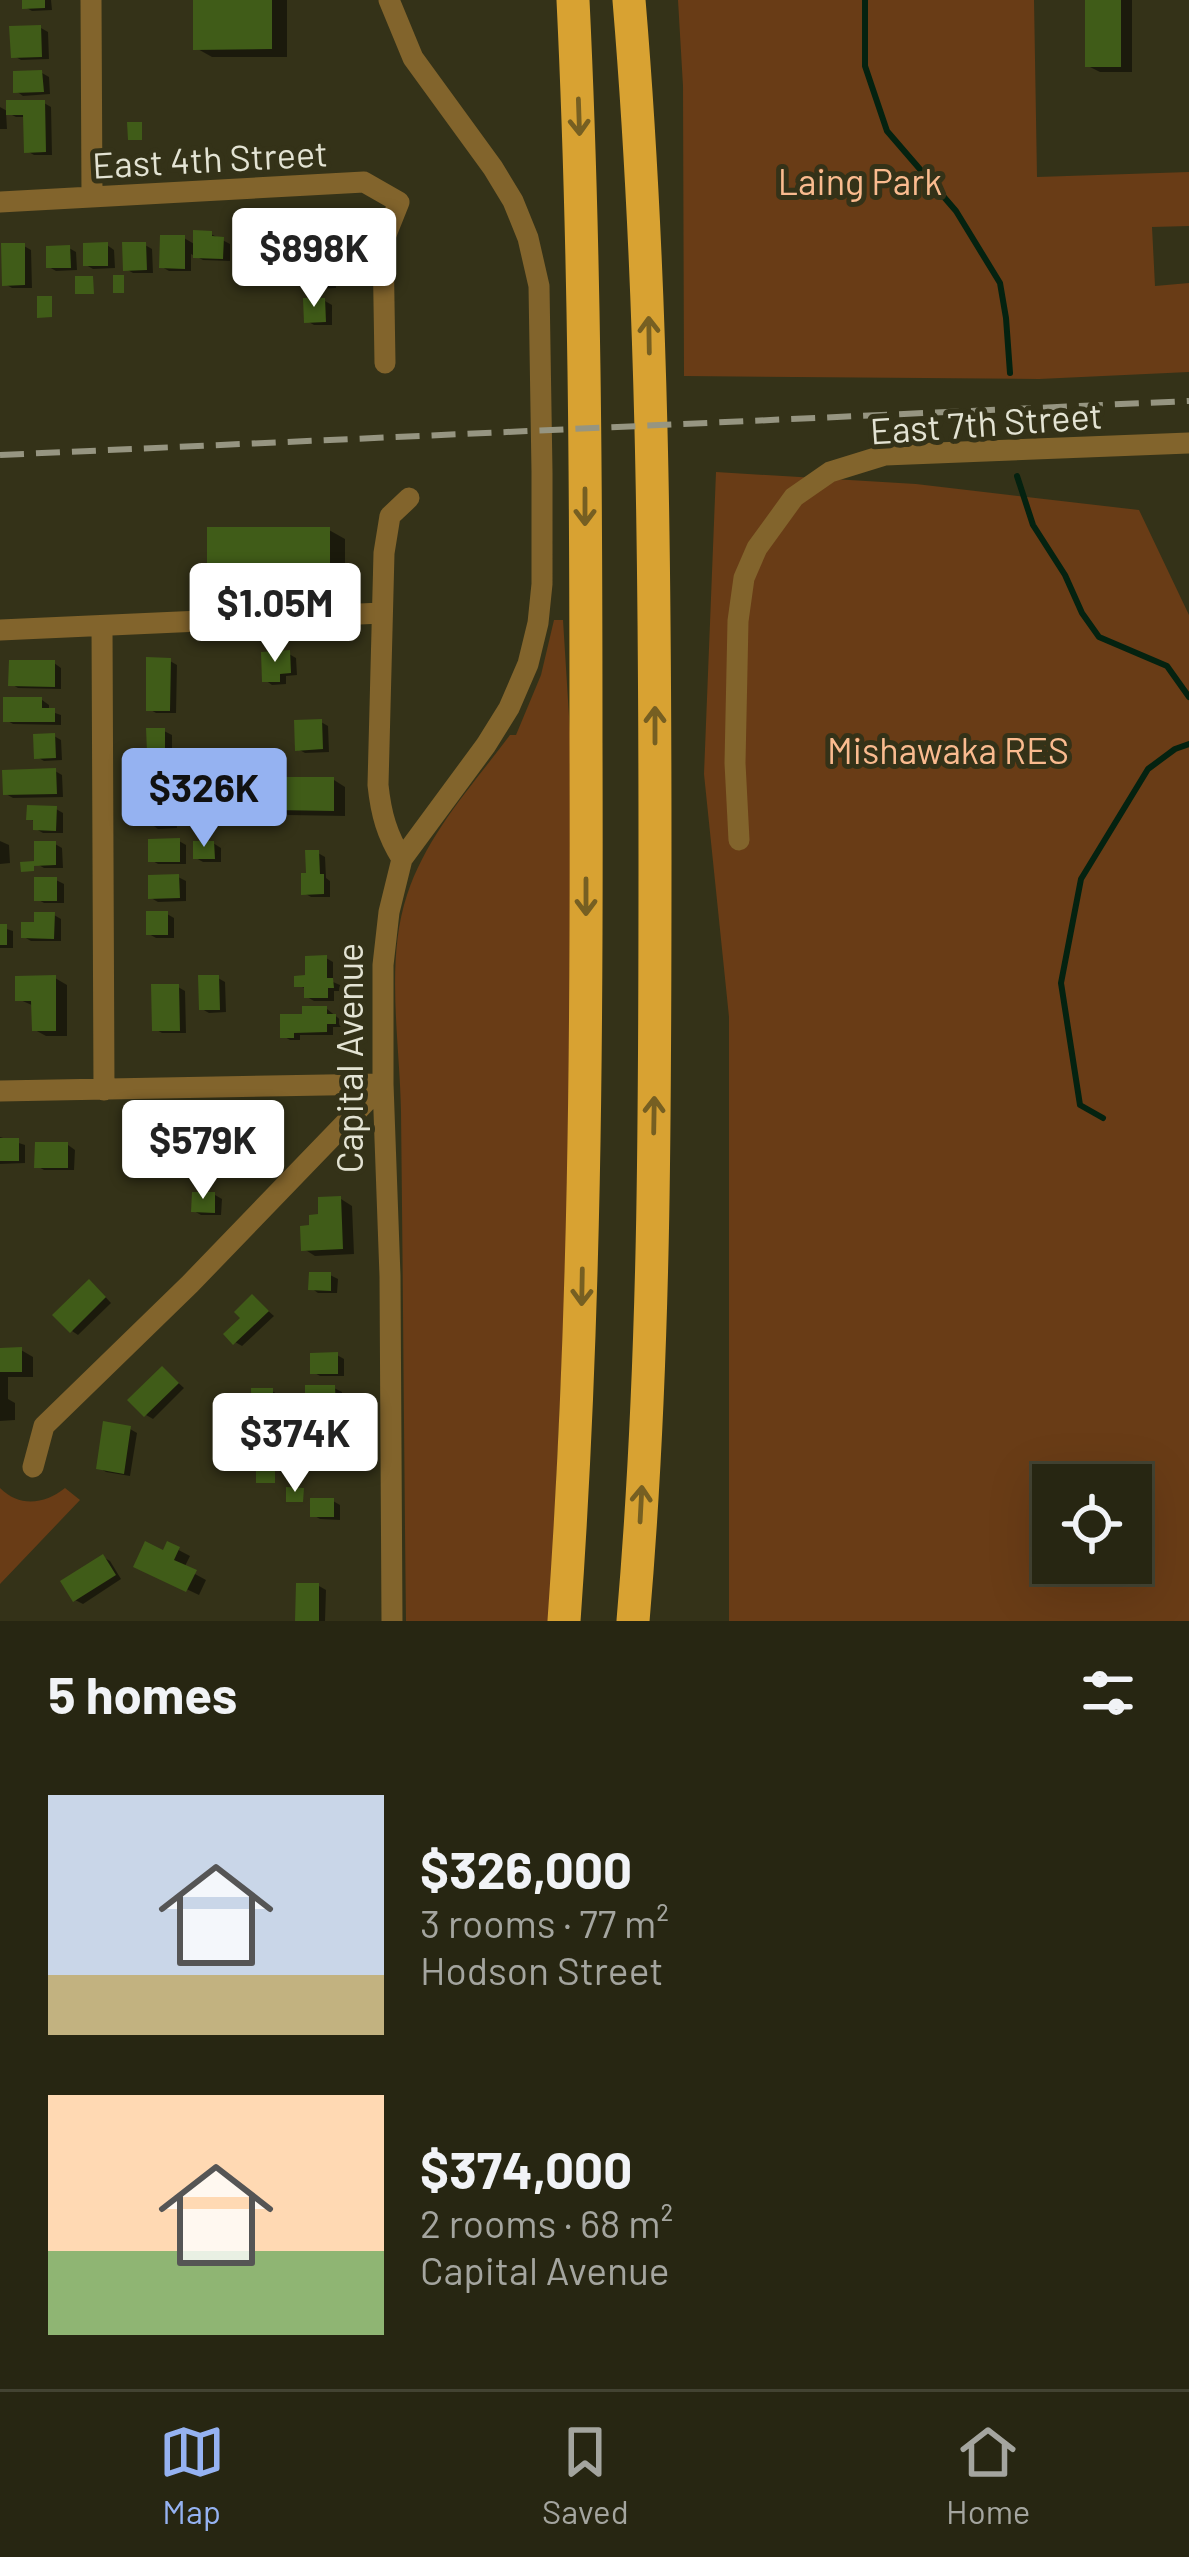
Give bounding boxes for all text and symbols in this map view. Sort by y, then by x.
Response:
one-way arrow [568,97,591,136]
street label: East 4th Street [91,130,329,186]
park label: Laing Park [778,159,942,202]
pin: $898K [230,208,398,310]
text: $898K [259,223,369,270]
one-way arrow [637,316,660,355]
street label: East 7th Street [868,392,1104,452]
one-way arrow [574,487,596,526]
pin: $1.05M [177,563,373,665]
text: $1.05M [217,578,333,625]
one-way arrow [644,706,666,745]
park label: Mishawaka RES [827,728,1069,771]
pin: $326K [120,748,288,850]
text: $326K [149,763,259,810]
one-way arrow [575,877,598,916]
street label: Capital Avenue [327,943,370,1173]
one-way arrow [643,1096,666,1135]
pin: $579K [119,1100,287,1202]
text: $579K [149,1115,257,1162]
one-way arrow [570,1267,593,1306]
pin: $374K [211,1393,379,1495]
text: $374K [240,1408,350,1455]
map controls [1032,1464,1152,1584]
button: locate [1032,1464,1152,1584]
one-way arrow [629,1485,652,1524]
icon: filters [1075,1660,1141,1726]
text: 5 homes [48,1663,237,1724]
text: $326,000 [420,1838,632,1899]
icon: home [144,1843,288,1987]
text: 3 rooms · 77 m² [420,1899,669,1946]
text: Hodson Street [420,1946,663,1993]
text: $374,000 [420,2138,632,2199]
icon: home [144,2143,288,2287]
text: 2 rooms · 68 m² [420,2199,673,2246]
text: Capital Avenue [420,2246,670,2293]
tab: Map [159,2419,225,2531]
tab: Saved [542,2419,629,2531]
tab: Home [946,2419,1030,2531]

